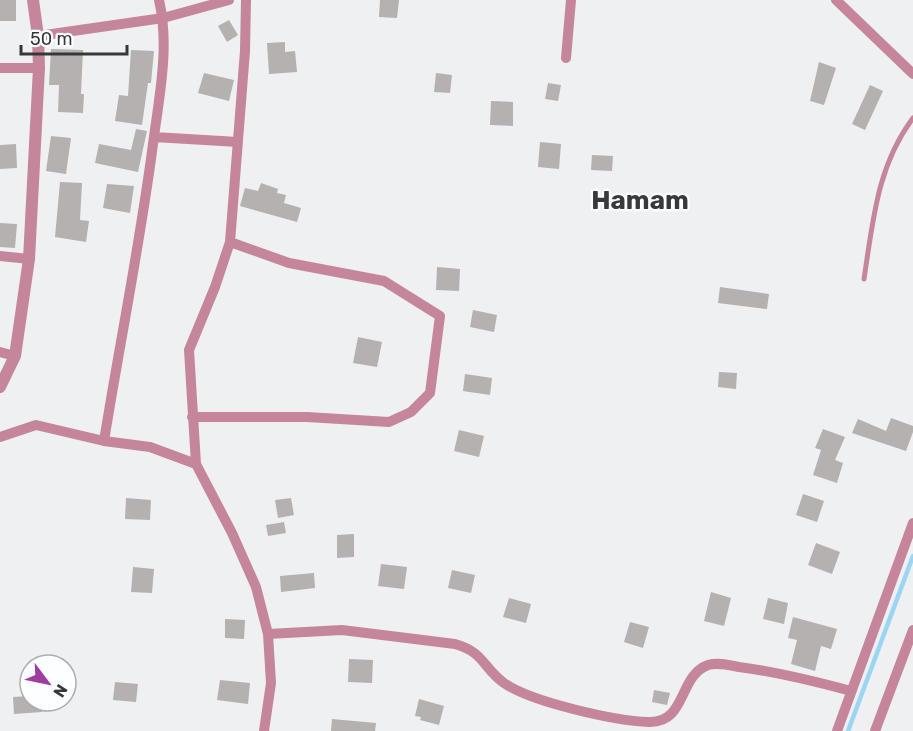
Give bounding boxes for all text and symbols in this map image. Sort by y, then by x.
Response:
scale bar [21,18,128,56]
text: 50 m [30,28,73,50]
district label: Hamam [591,185,689,216]
north arrow [18,653,78,713]
text: N [49,681,71,701]

